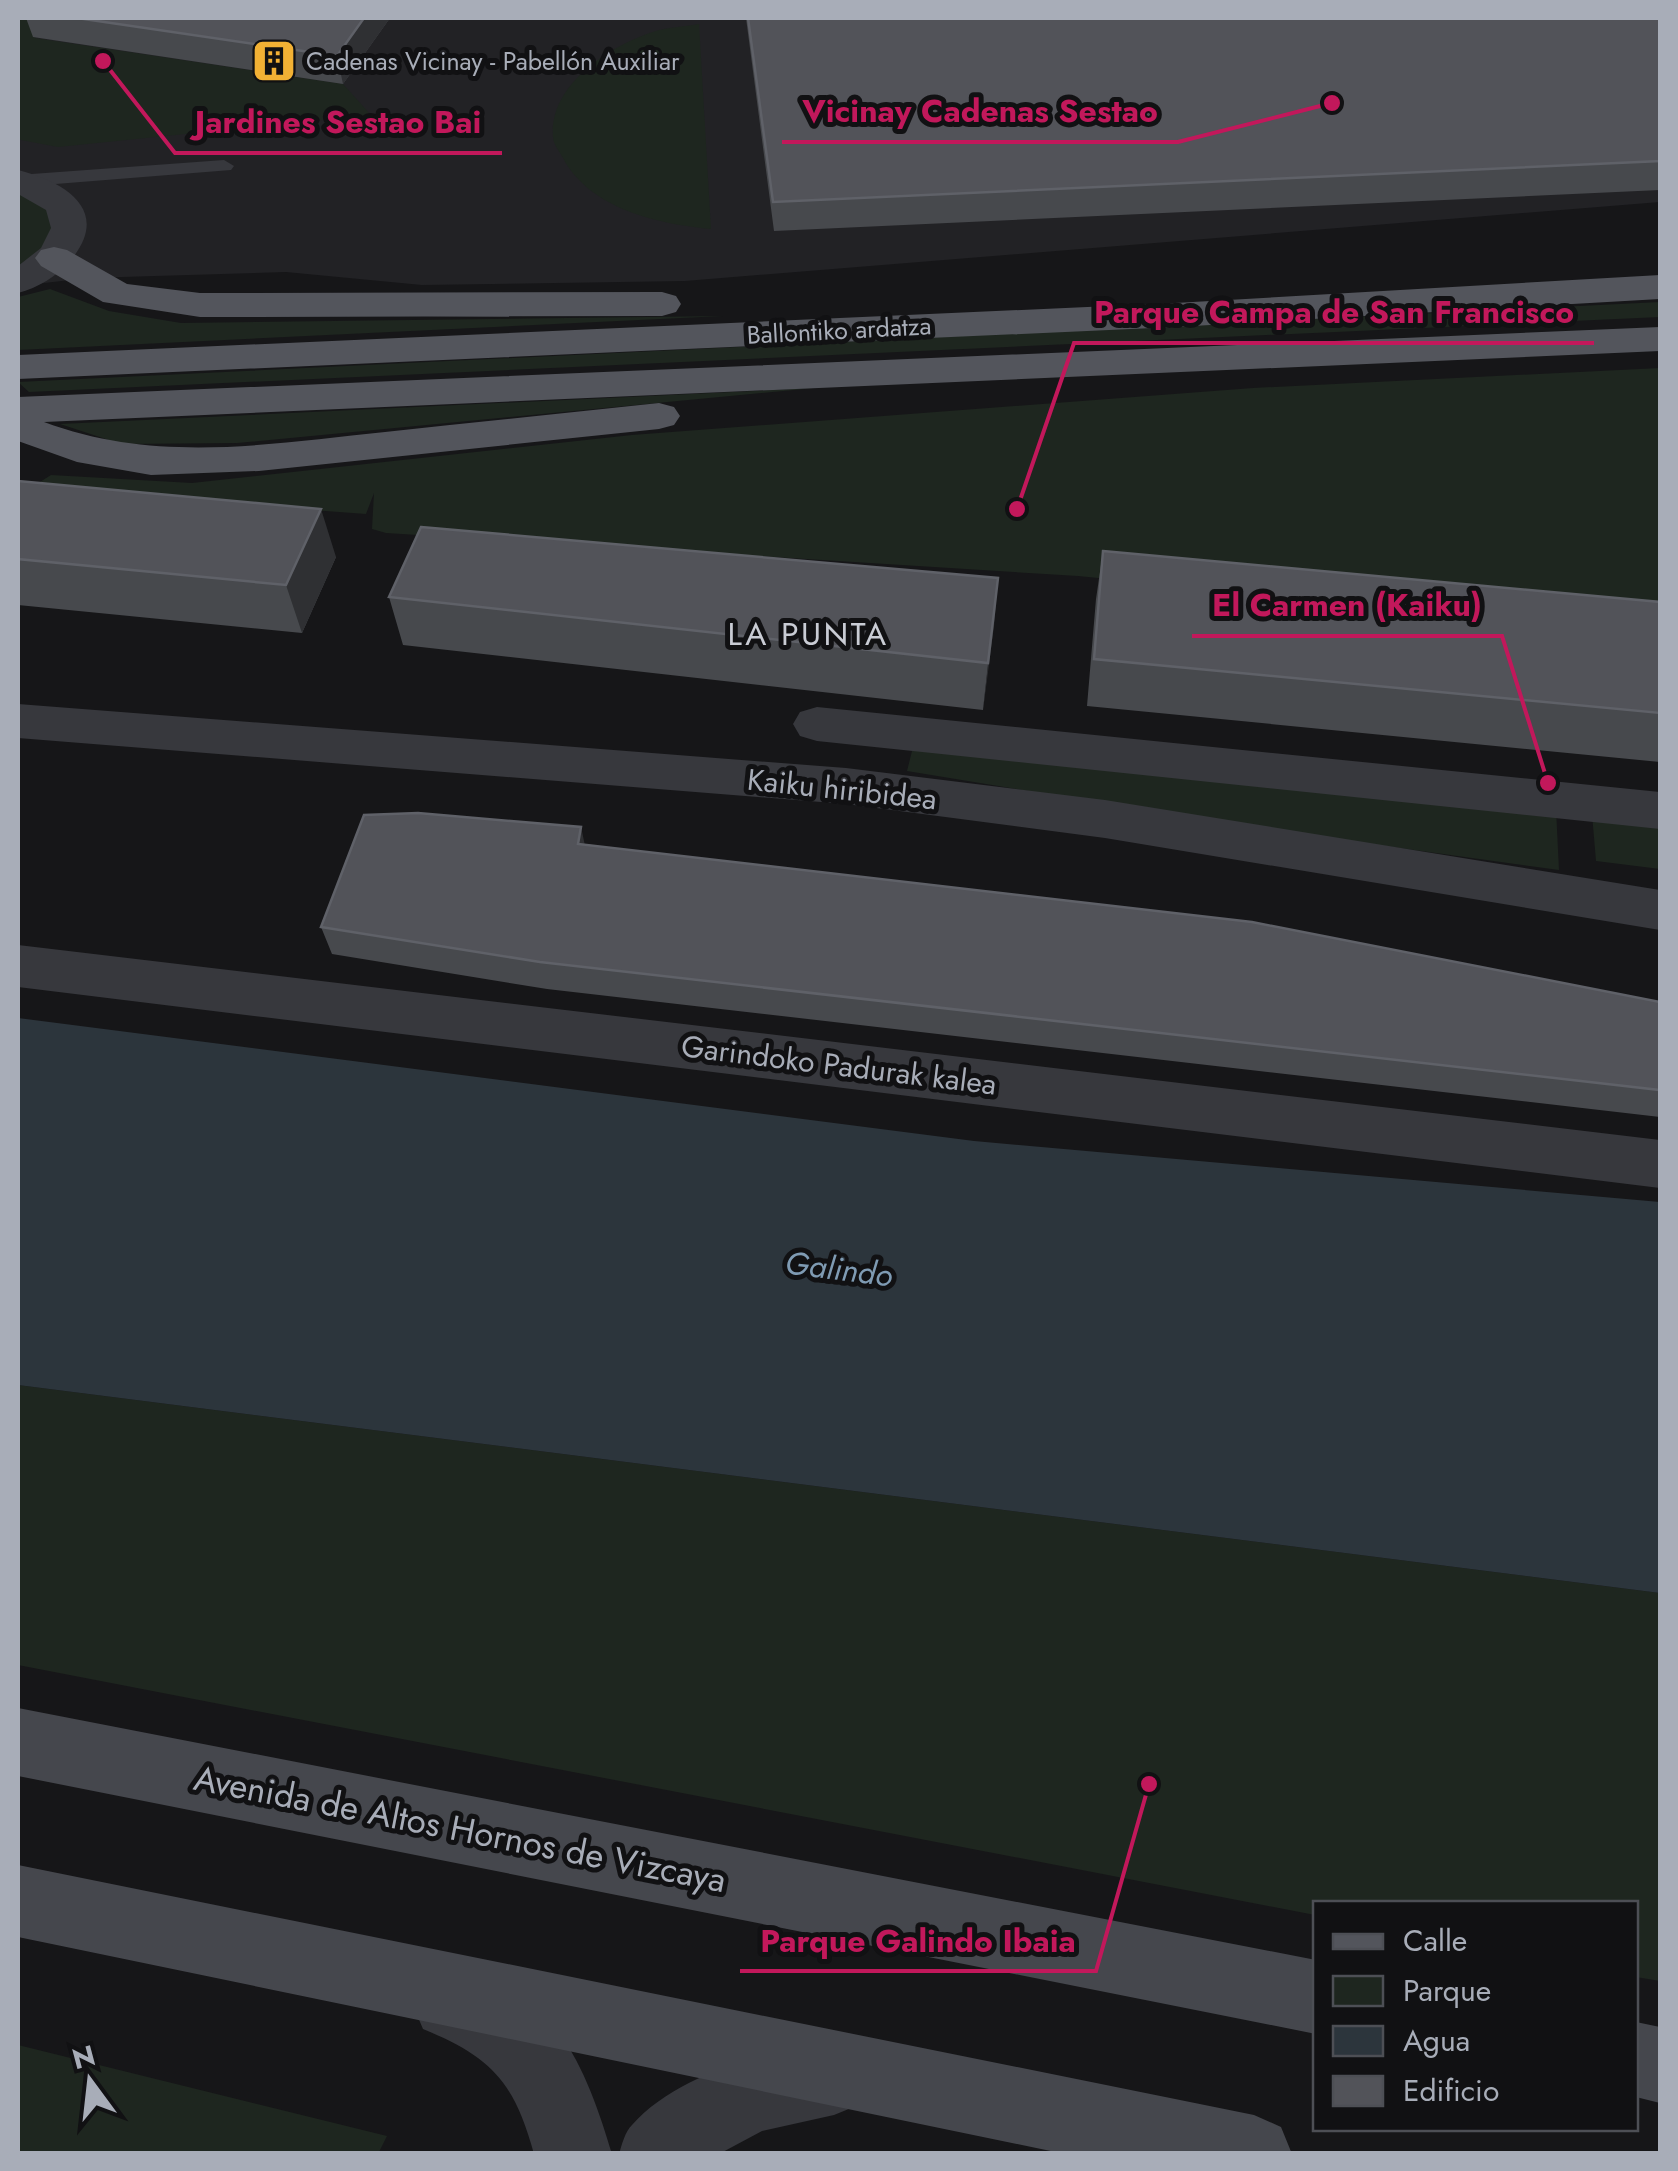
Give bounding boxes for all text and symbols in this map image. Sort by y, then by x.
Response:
building icon: Cadenas Vicinay - Pabellón Auxiliar [251,38,297,84]
place label: Cadenas Vicinay - Pabellón Auxiliar [306,43,680,79]
callout: Vicinay Cadenas Sestao [782,80,1178,142]
text: Vicinay Cadenas Sestao [801,88,1158,134]
callout: Jardines Sestao Bai [175,91,502,153]
text: Jardines Sestao Bai [189,99,481,145]
callout: Parque Campa de San Francisco [1074,281,1594,343]
text: Parque Campa de San Francisco [1094,289,1574,335]
street label: Ballontiko ardatza [746,307,932,353]
callout: El Carmen (Kaiku) [1192,574,1502,636]
text: El Carmen (Kaiku) [1212,582,1482,628]
district label: LA PUNTA [727,611,889,657]
street label: Kaiku hiribidea [745,758,939,820]
street label: Garindoko Padurak kalea [679,1024,999,1106]
water label: Galindo [783,1240,895,1298]
street label: Avenida de Altos Hornos de Vizcaya [190,1753,730,1905]
legend [1313,1901,1638,2131]
callout: Parque Galindo Ibaia [740,1909,1096,1971]
text: Parque Galindo Ibaia [760,1918,1076,1964]
text: Calle [1403,1919,1467,1962]
text: Parque [1403,1969,1491,2012]
text: Agua [1403,2019,1470,2062]
north arrow [40,2031,140,2131]
text: N [68,2035,100,2080]
text: Edificio [1403,2069,1499,2112]

